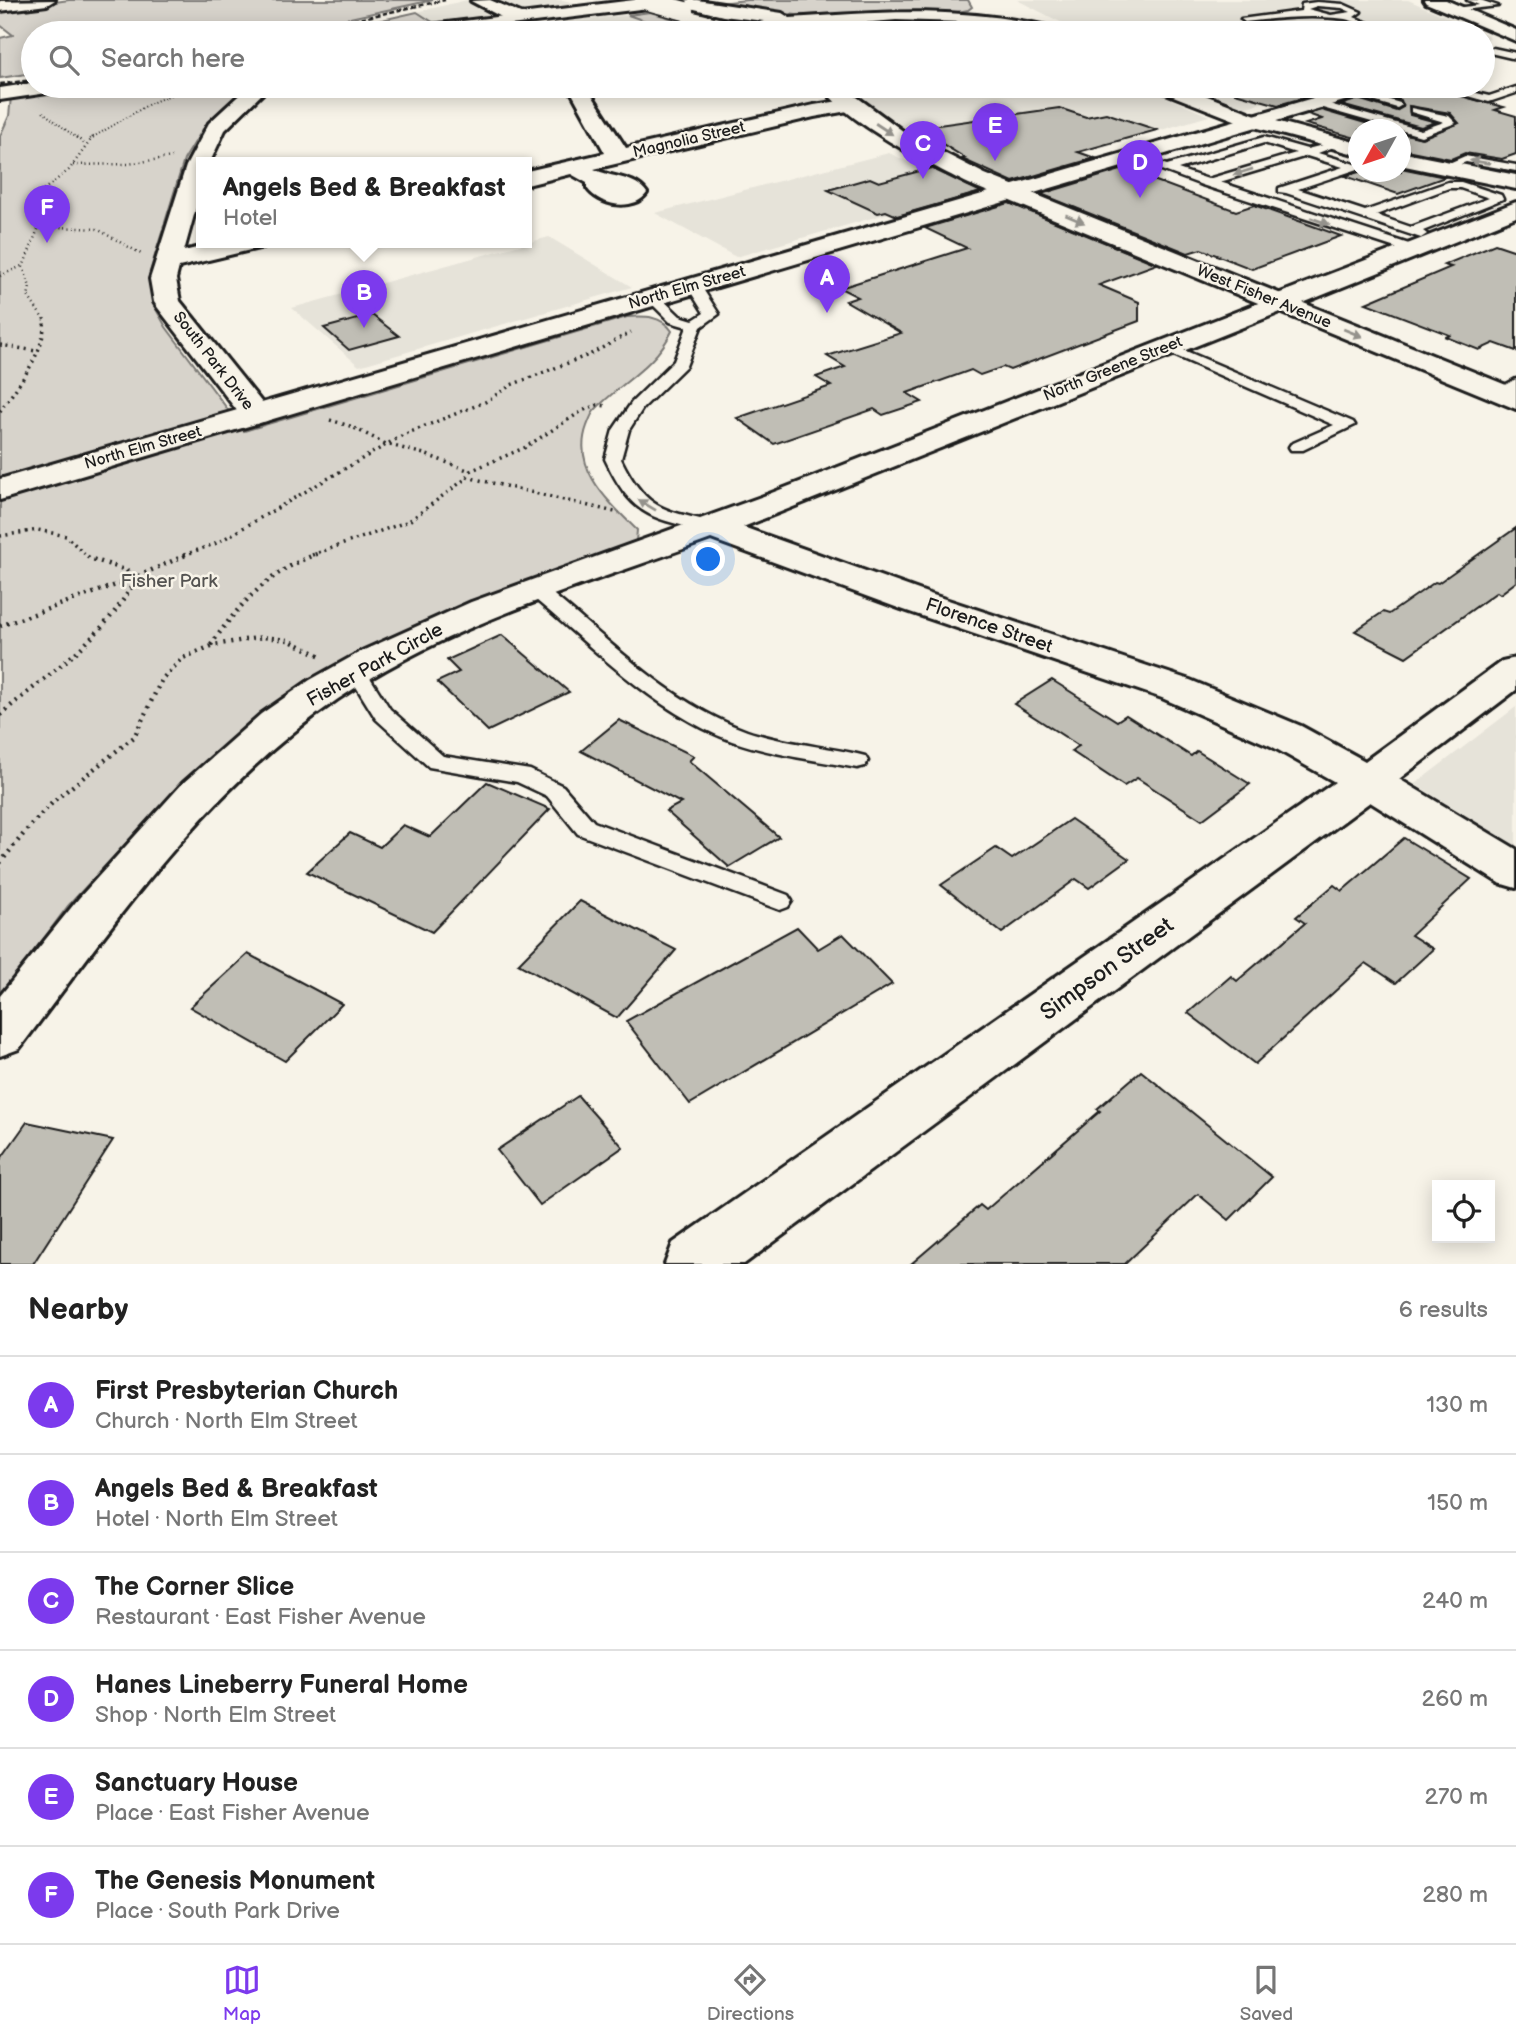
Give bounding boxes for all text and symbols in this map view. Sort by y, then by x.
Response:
search box [21,21,1495,98]
icon: search [45,41,83,79]
text: Search here [101,44,245,75]
pin: E [972,103,1018,161]
street label: Magnolia Street [631,118,747,162]
north arrow [1348,119,1411,182]
pin: C [900,121,946,179]
one-way arrow [874,122,893,135]
pin: D [1117,140,1163,198]
one-way arrow [1469,156,1491,167]
popup [196,157,532,248]
one-way arrow [1232,167,1253,178]
text: Angels Bed & Breakfast [223,173,505,204]
pin: F [24,185,70,243]
text: Hotel [223,204,277,232]
one-way arrow [1064,213,1085,224]
one-way arrow [1310,216,1331,227]
pin: A [804,255,850,313]
street label: West Fisher Avenue [1194,261,1335,333]
street label: North Elm Street [626,262,748,314]
pin: B [341,270,387,328]
street label: South Park Drive [169,308,258,414]
one-way arrow [1343,328,1364,339]
street label: North Greene Street [1041,332,1185,406]
street label: North Elm Street [82,422,204,474]
one-way arrow [637,499,656,511]
your location [691,542,725,576]
park label: Fisher Park [120,570,218,593]
street label: Florence Street [922,593,1056,659]
street label: Fisher Park Circle [303,618,447,712]
street label: Simpson Street [1035,911,1179,1027]
map controls [1432,1180,1495,1243]
button: locate [1432,1180,1495,1243]
text: Nearby [28,1292,128,1328]
text: 6 results [1399,1296,1488,1324]
text: First Presbyterian Church [95,1376,398,1407]
text: A [44,1391,58,1419]
text: 130 m [1426,1391,1488,1419]
text: Church · North Elm Street [95,1407,358,1435]
text: Angels Bed & Breakfast [95,1474,378,1505]
text: B [43,1489,59,1517]
text: 150 m [1427,1489,1488,1517]
text: Hotel · North Elm Street [95,1505,338,1533]
text: The Corner Slice [95,1572,294,1603]
text: C [43,1587,59,1615]
text: 240 m [1422,1587,1488,1615]
text: Restaurant · East Fisher Avenue [95,1603,426,1631]
text: Hanes Lineberry Funeral Home [95,1670,468,1701]
text: D [43,1685,59,1713]
text: 260 m [1422,1685,1488,1713]
text: Shop · North Elm Street [95,1701,336,1729]
text: Sanctuary House [95,1768,298,1799]
text: E [44,1783,58,1811]
text: 270 m [1424,1783,1488,1811]
text: Place · East Fisher Avenue [95,1799,370,1827]
text: The Genesis Monument [95,1866,375,1897]
text: F [44,1881,58,1909]
text: 280 m [1422,1881,1488,1909]
text: Place · South Park Drive [95,1897,340,1925]
tab: Map [223,1961,261,2026]
tab: Directions [707,1961,794,2026]
tab: Saved [1240,1961,1293,2026]

